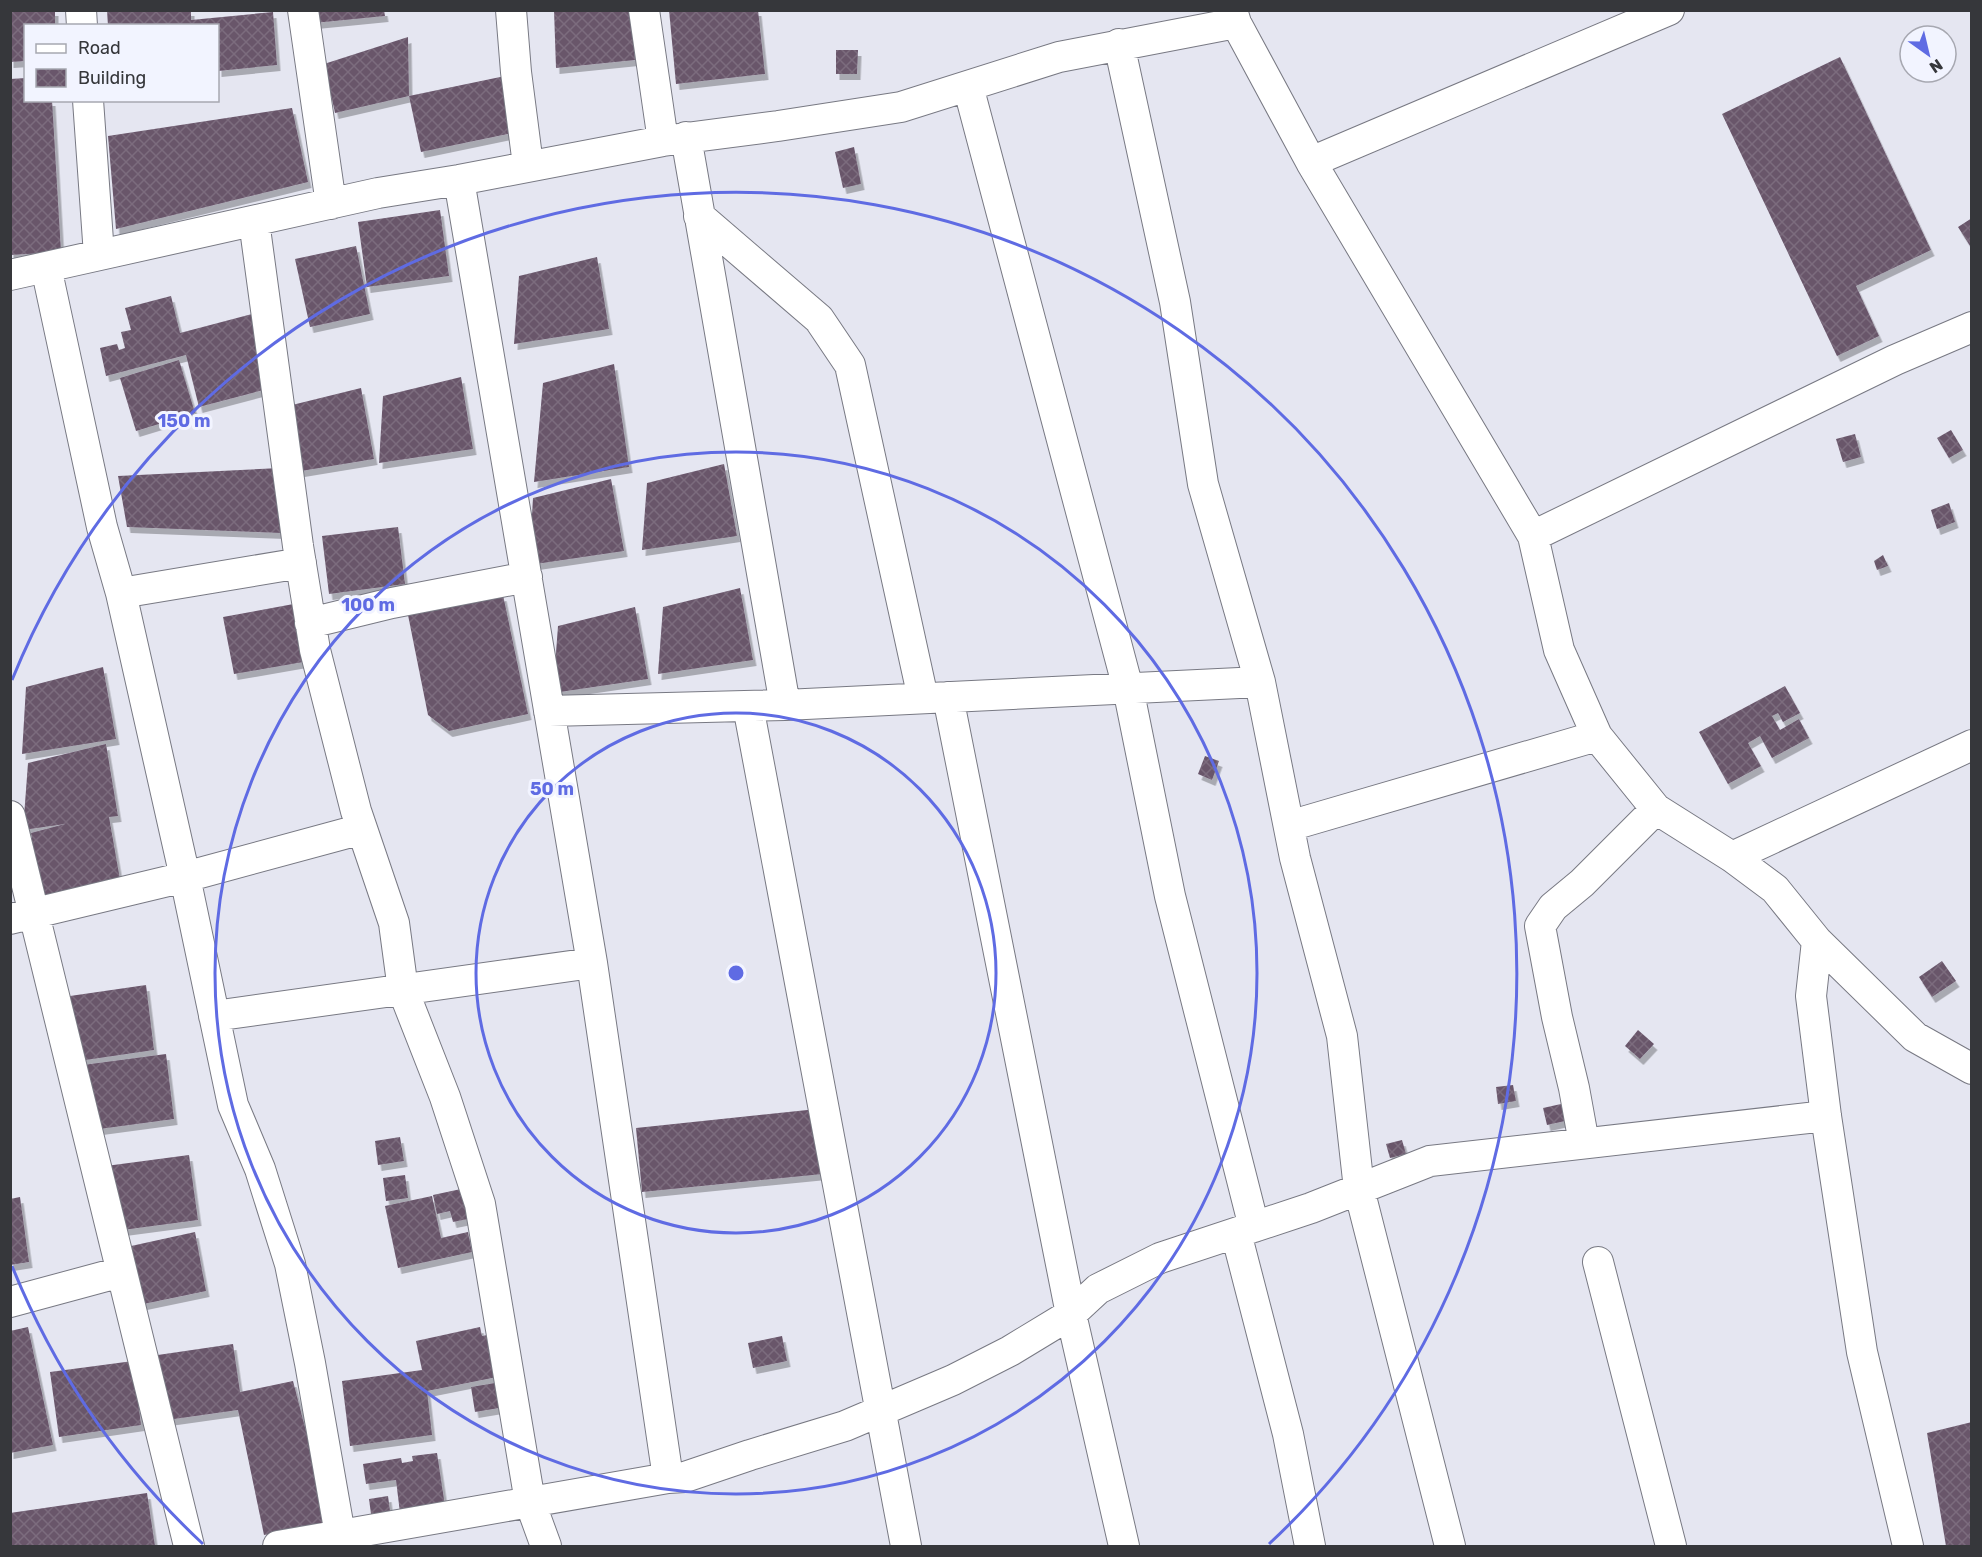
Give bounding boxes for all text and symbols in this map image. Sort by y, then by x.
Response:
legend [24,24,219,102]
north arrow [1898,24,1958,84]
text: Road [78,37,121,59]
text: N [1926,55,1946,77]
text: Building [78,67,146,89]
text: 150 m [157,410,211,432]
text: 100 m [341,594,395,616]
text: 50 m [530,778,574,800]
centre of rings [726,963,746,983]

